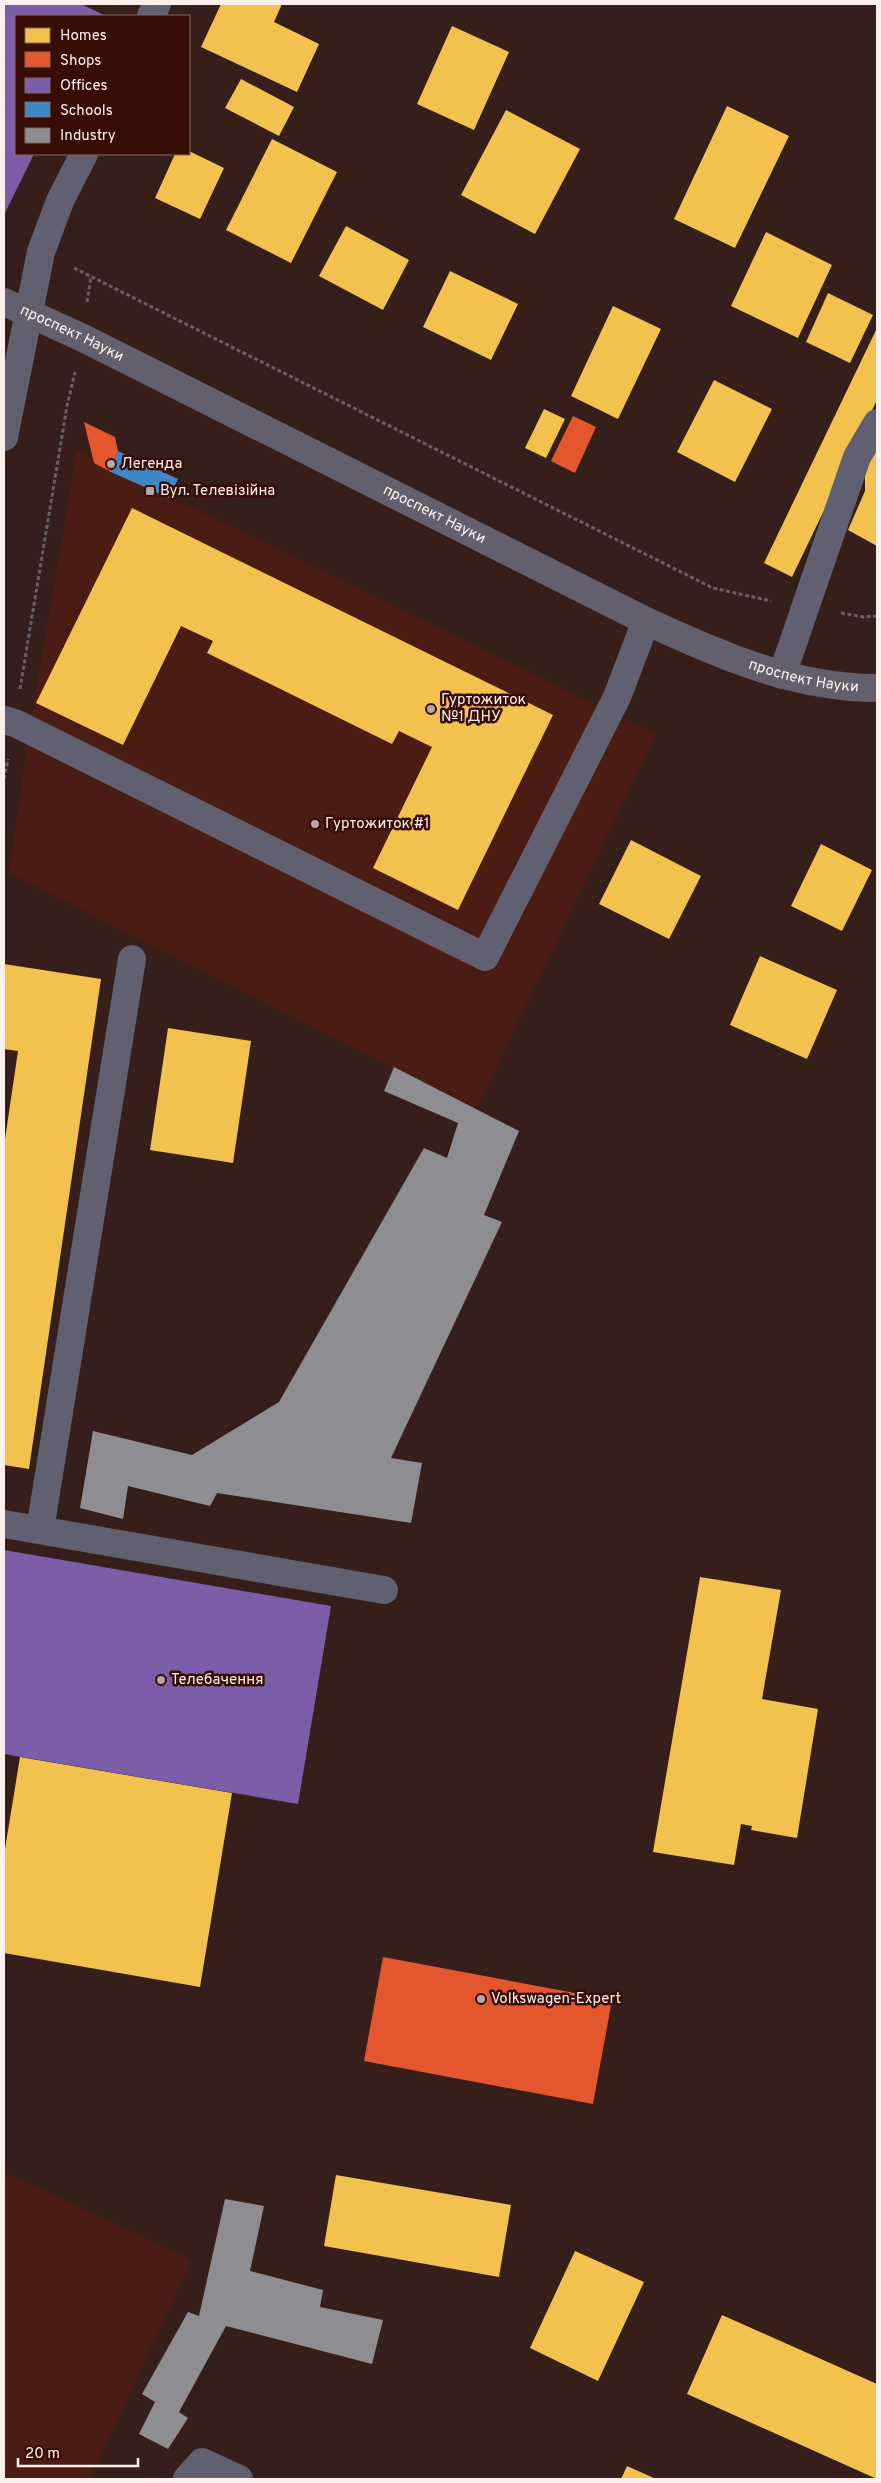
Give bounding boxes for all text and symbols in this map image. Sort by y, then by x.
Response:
legend [15,15,190,155]
text: Homes [60,27,107,46]
text: Shops [60,52,101,71]
text: Offices [60,77,107,96]
text: Schools [60,102,113,121]
text: Industry [60,127,116,146]
street label: проспект Науки [17,301,127,366]
place label: Легенда [121,455,182,474]
marker: Легенда [105,458,117,470]
street label: проспект Науки [380,481,489,548]
place label: Вул. Телевізійна [160,482,275,501]
marker: Вул. Телевізійна [144,485,156,497]
street label: проспект Науки [746,655,860,697]
place label: Гуртожиток №1 ДНУ [441,691,526,727]
marker: Гуртожиток №1 ДНУ [425,703,437,715]
place label: Гуртожиток #1 [325,815,430,834]
marker: Гуртожиток #1 [309,818,321,830]
place label: Телебачення [171,1671,263,1690]
marker: Телебачення [155,1674,167,1686]
place label: Volkswagen-Expert [491,1990,621,2009]
marker: Volkswagen-Expert [475,1993,487,2005]
scale bar [18,2436,138,2468]
text: 20 m [25,2445,60,2464]

